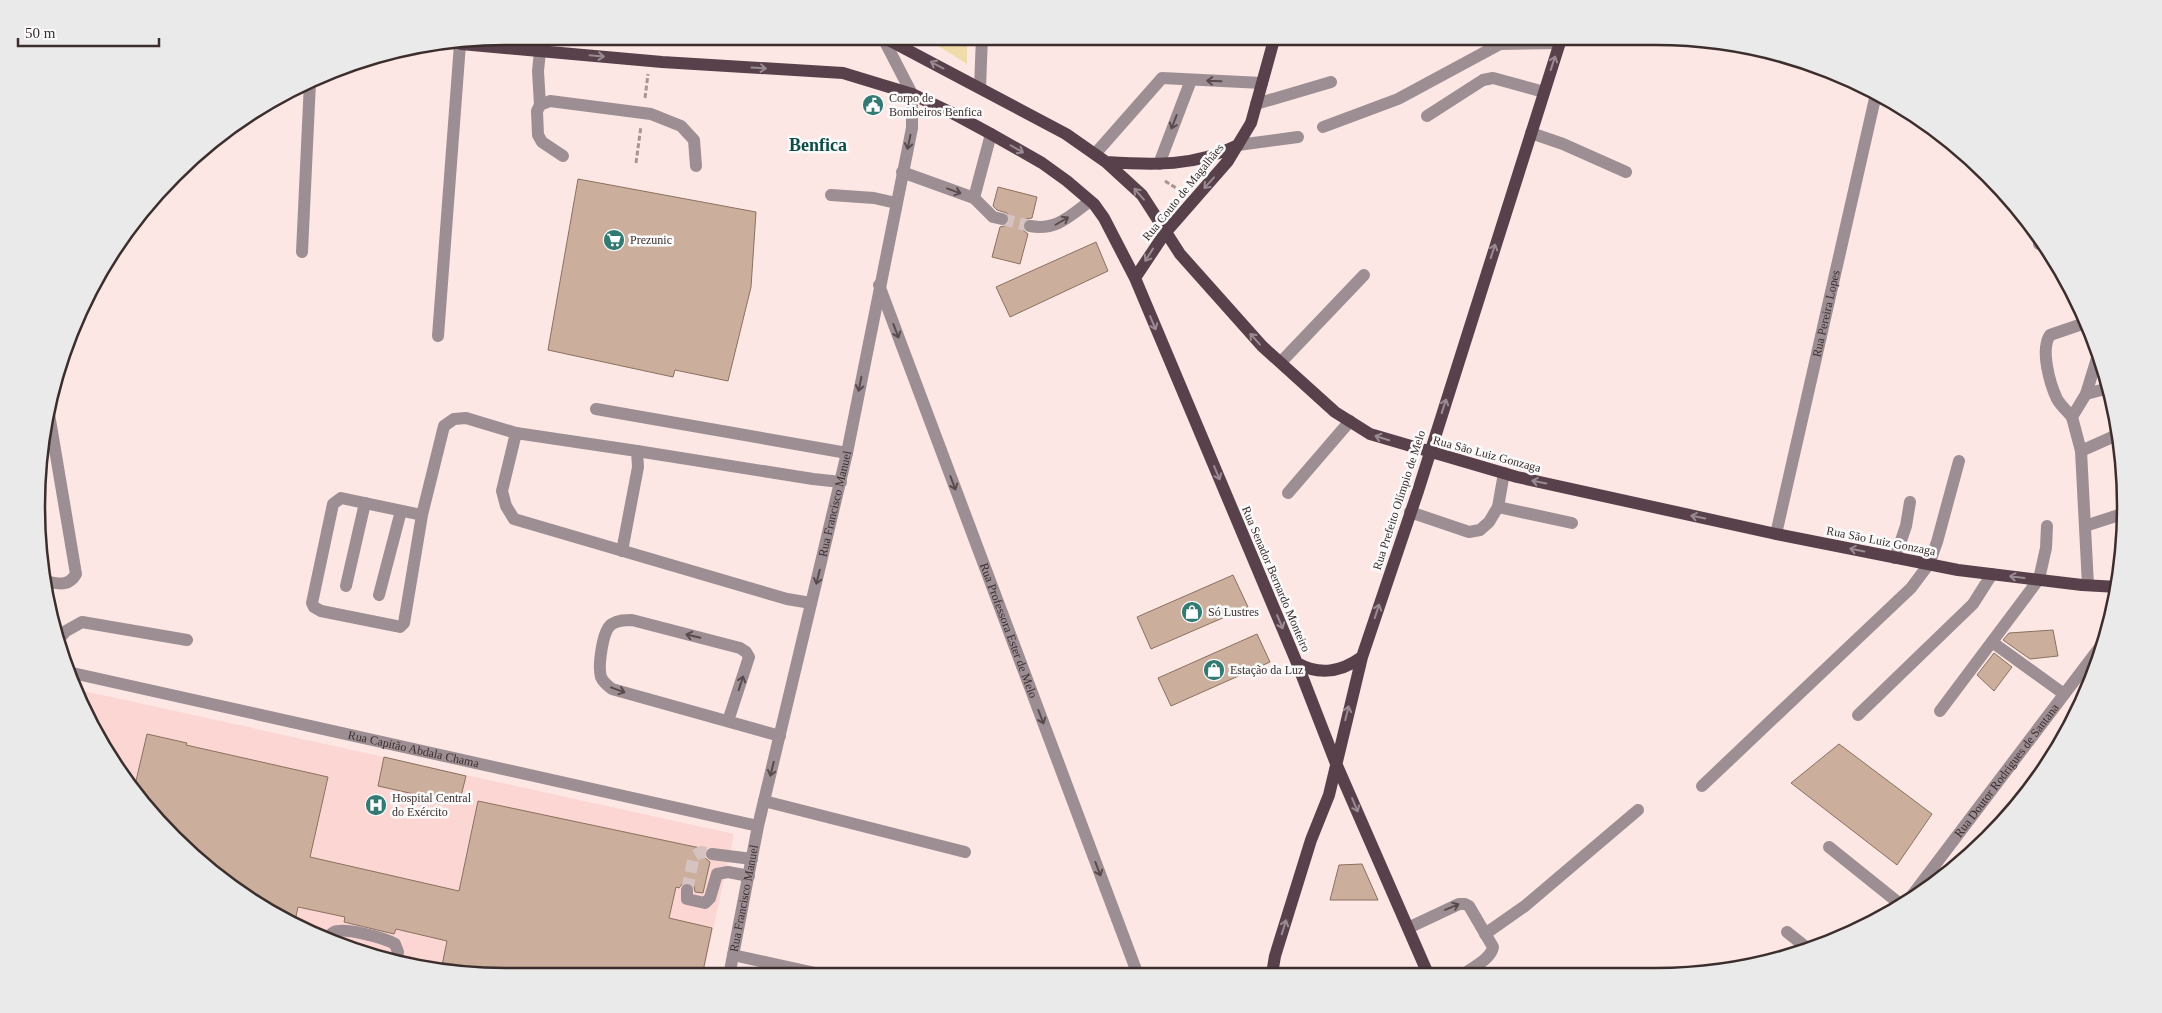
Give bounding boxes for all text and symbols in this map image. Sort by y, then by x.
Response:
scale bar [18,15,159,47]
text: 50 m [25,25,56,41]
one-way arrow [589,52,605,61]
one-way arrow [1549,56,1559,72]
one-way arrow [930,60,944,70]
one-way arrow [751,63,767,72]
one-way arrow [1206,76,1222,86]
place label: Corpo de Bombeiros Benfica [889,91,983,119]
public building icon: Corpo de Bombeiros Benfica [861,93,885,117]
one-way arrow [1169,114,1178,129]
one-way arrow [903,134,913,150]
district label: Benfica [789,135,847,155]
street label: Rua Couto de Magalhães [1139,140,1227,243]
one-way arrow [1010,144,1025,154]
one-way arrow [1203,177,1215,190]
one-way arrow [946,187,962,196]
one-way arrow [1134,188,1145,201]
one-way arrow [1055,215,1069,226]
supermarket icon: Prezunic [602,228,626,252]
place label: Prezunic [630,233,672,247]
one-way arrow [1489,244,1499,260]
one-way arrow [1144,247,1154,261]
street label: Rua Pereira Lopes [1809,269,1843,358]
one-way arrow [1149,315,1159,330]
one-way arrow [892,322,901,338]
one-way arrow [1249,332,1261,345]
one-way arrow [855,376,865,392]
one-way arrow [1439,398,1449,414]
street label: Rua Prefeito Olímpio de Melo [1370,428,1428,572]
one-way arrow [1375,433,1391,443]
street label: Rua São Luiz Gonzaga [1432,433,1543,475]
street label: Rua Francisco Manuel [815,449,854,558]
one-way arrow [1212,465,1222,480]
one-way arrow [949,475,958,490]
one-way arrow [1532,477,1548,486]
street label: Rua Senador Bernardo Monteiro [1239,504,1313,654]
one-way arrow [1690,512,1706,521]
street label: Rua São Luiz Gonzaga [1825,524,1937,559]
one-way arrow [1849,545,1865,554]
street label: Rua Professora Ester de Melo [977,561,1040,700]
one-way arrow [813,569,822,585]
one-way arrow [2009,572,2025,582]
shop icon: Só Lustres [1180,600,1204,624]
one-way arrow [1373,604,1382,619]
place label: Só Lustres [1208,605,1259,619]
one-way arrow [1276,615,1285,630]
one-way arrow [685,630,701,640]
shop icon: Estação da Luz [1202,658,1226,682]
place label: Estação da Luz [1230,663,1303,677]
one-way arrow [736,675,746,691]
one-way arrow [610,686,625,695]
street label: Rua Doutor Rodrigues de Santana [1951,700,2062,840]
one-way arrow [1343,706,1353,722]
one-way arrow [1037,709,1046,724]
street label: Rua Capitão Abdala Chama [347,728,481,771]
one-way arrow [767,761,776,777]
place label: Hospital Central do Exército [392,791,472,819]
hospital icon: Hospital Central do Exército [364,793,388,817]
one-way arrow [1350,797,1360,812]
street label: Rua Francisco Manuel [727,843,761,953]
one-way arrow [1094,861,1103,876]
one-way arrow [1444,902,1459,912]
one-way arrow [1279,919,1289,935]

